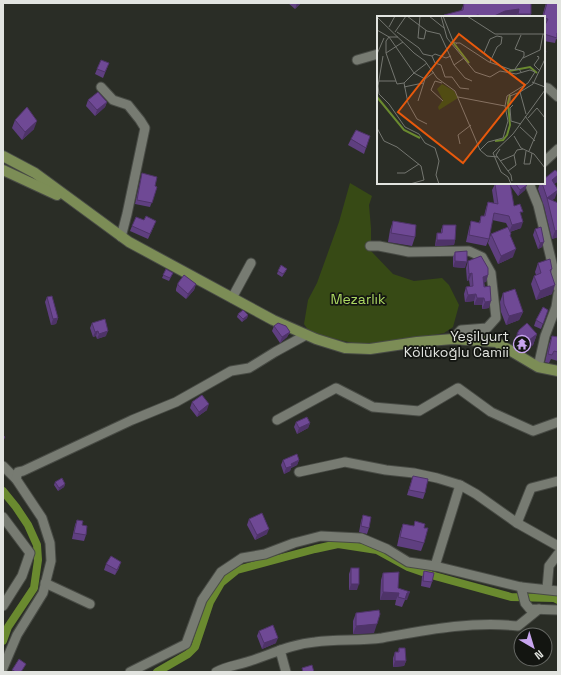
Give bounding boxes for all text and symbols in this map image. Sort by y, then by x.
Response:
inset map [377,16,545,184]
park label: Mezarlık [330,290,386,308]
place label: Yeşilyurt Kölükoğlu Camii [404,327,509,361]
temple icon: Yeşilyurt Kölükoğlu Camii [512,334,532,354]
north arrow [513,627,553,667]
text: N [532,647,546,663]

